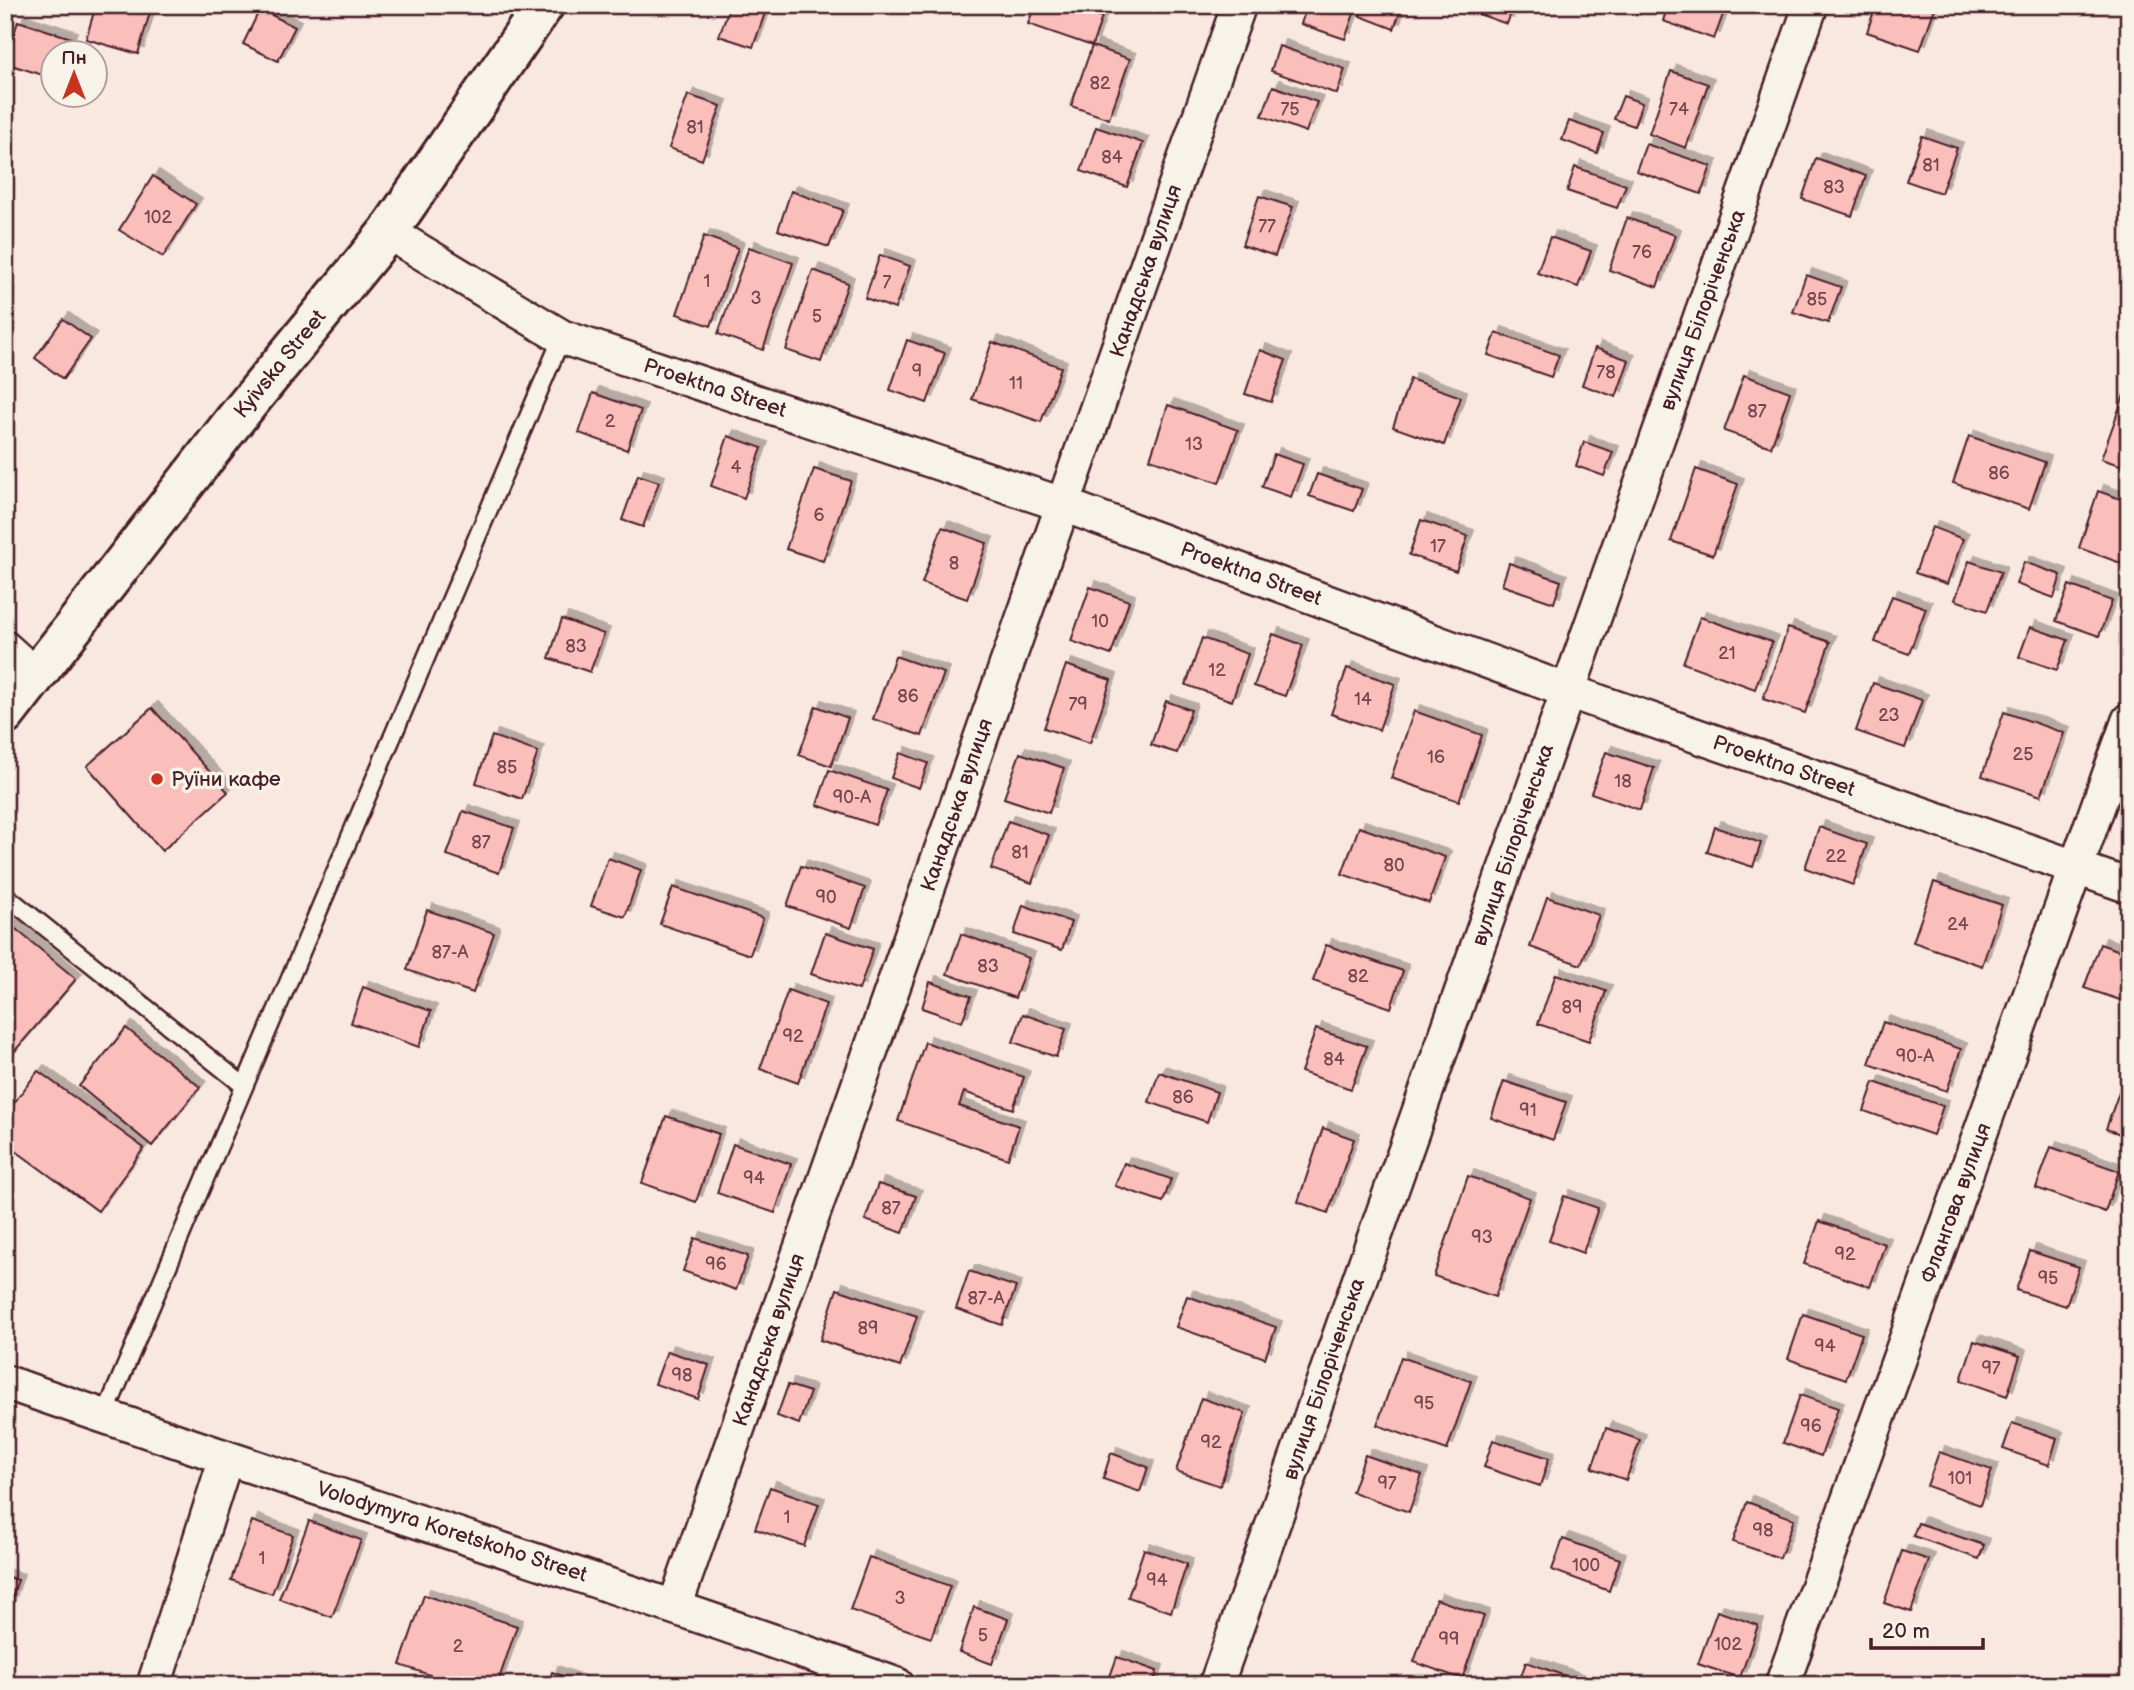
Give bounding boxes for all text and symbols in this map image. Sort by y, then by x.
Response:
north arrow [38,38,108,108]
text: Пн [61,47,87,70]
house number: 82 [1089,73,1111,94]
house number: 75 [1280,99,1300,120]
house number: 74 [1669,99,1689,120]
house number: 81 [686,117,704,138]
house number: 84 [1101,147,1123,168]
house number: 81 [1922,155,1940,176]
house number: 83 [1823,177,1845,198]
street label: Канадська вулиця [1105,181,1187,361]
street label: вулиця Білоріченська [1655,206,1751,414]
house number: 102 [144,207,172,228]
house number: 77 [1258,216,1276,237]
house number: 76 [1632,242,1652,263]
house number: 1 [704,271,710,292]
house number: 7 [883,272,892,293]
house number: 3 [750,288,762,309]
house number: 85 [1807,289,1827,310]
street label: Kyivska Street [229,304,332,423]
house number: 5 [812,306,822,327]
street label: Proektna Street [640,353,790,423]
house number: 9 [912,361,922,382]
house number: 78 [1596,362,1616,383]
house number: 11 [1009,373,1023,394]
house number: 87 [1747,401,1767,422]
house number: 2 [605,411,616,432]
house number: 13 [1185,434,1203,455]
house number: 4 [731,457,742,478]
house number: 86 [1988,463,2010,484]
house number: 6 [814,505,825,526]
house number: 17 [1430,536,1446,557]
street label: Proektna Street [1177,537,1326,611]
house number: 8 [949,553,959,574]
house number: 10 [1091,611,1109,632]
house number: 83 [565,636,587,657]
house number: 21 [1718,643,1736,664]
house number: 12 [1208,660,1226,681]
house number: 86 [897,686,919,707]
house number: 14 [1354,689,1372,710]
house number: 79 [1068,694,1088,715]
house number: 23 [1878,705,1900,726]
street label: Канадська вулиця [916,715,998,895]
street label: Proektna Street [1710,730,1859,802]
street label: вулиця Білоріченська [1467,740,1560,949]
house number: 25 [2013,744,2033,765]
house number: 16 [1427,747,1445,768]
house number: 85 [497,757,517,778]
place label: Руїни кафе [171,767,281,792]
marker: Руїни кафе [149,771,165,787]
house number: 18 [1614,771,1632,792]
house number: 90-А [833,787,871,808]
house number: 87 [471,832,491,853]
house number: 81 [1011,842,1029,863]
house number: 22 [1825,846,1847,867]
house number: 80 [1383,855,1405,876]
house number: 90 [816,887,837,908]
house number: 24 [1947,914,1969,935]
house number: 87-А [432,942,469,963]
house number: 83 [977,956,999,977]
house number: 82 [1347,966,1369,987]
house number: 89 [1562,997,1582,1018]
house number: 92 [782,1026,804,1047]
house number: 90-А [1896,1046,1934,1067]
house number: 84 [1323,1049,1345,1070]
house number: 86 [1172,1087,1194,1108]
house number: 91 [1519,1100,1537,1121]
street label: Флангова вулиця [1915,1120,1997,1286]
house number: 94 [743,1168,765,1189]
house number: 87 [881,1198,901,1219]
house number: 93 [1471,1227,1493,1248]
house number: 92 [1834,1244,1856,1265]
street label: Канадська вулиця [728,1250,810,1430]
house number: 96 [705,1254,727,1275]
house number: 95 [2038,1268,2058,1289]
street label: вулиця Білоріченська [1278,1274,1371,1483]
house number: 87-А [968,1288,1005,1309]
house number: 89 [858,1318,878,1339]
house number: 94 [1814,1336,1836,1357]
house number: 97 [1981,1358,2001,1379]
house number: 98 [672,1365,692,1386]
house number: 95 [1414,1393,1434,1414]
house number: 96 [1800,1416,1822,1437]
house number: 92 [1200,1432,1222,1453]
house number: 101 [1948,1468,1972,1489]
house number: 97 [1377,1473,1397,1494]
street label: Volodymyra Koretskoho Street [314,1476,591,1588]
house number: 1 [784,1507,790,1528]
house number: 98 [1753,1520,1773,1541]
house number: 1 [259,1548,265,1569]
house number: 100 [1572,1555,1600,1576]
house number: 94 [1146,1570,1168,1591]
house number: 3 [894,1588,906,1609]
scale bar [1871,1606,1983,1650]
text: 20 m [1882,1619,1930,1644]
house number: 5 [978,1625,988,1646]
house number: 99 [1439,1629,1459,1650]
house number: 102 [1714,1634,1742,1655]
house number: 2 [453,1636,464,1657]

